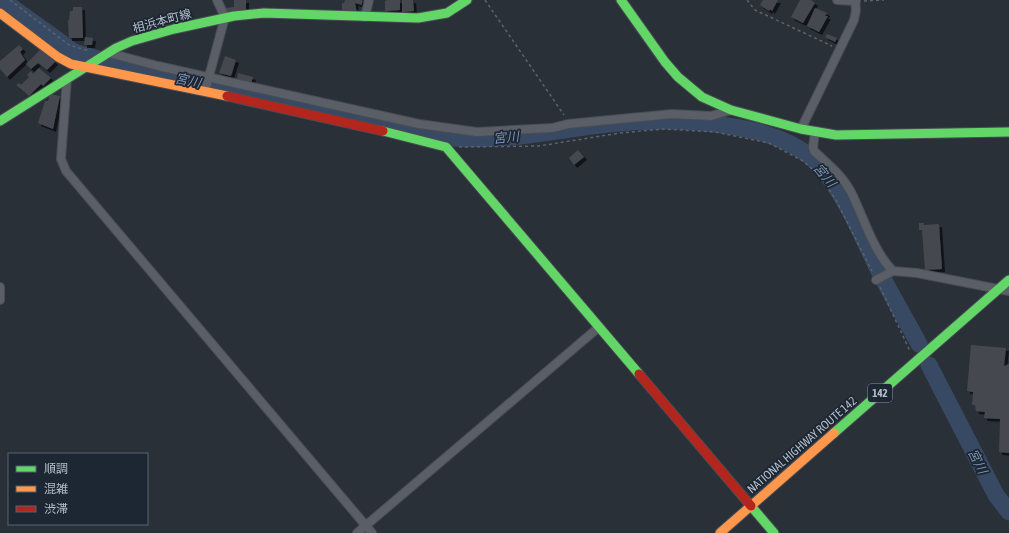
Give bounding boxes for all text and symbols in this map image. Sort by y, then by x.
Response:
street label: 相浜本町線 [131,6,193,36]
water label: 宮川 [174,70,204,91]
water label: 宮川 [492,128,522,146]
water label: 宮川 [811,161,840,192]
road number: 142 [868,384,892,402]
street label: NATIONAL HIGHWAY ROUTE 142 [745,394,859,496]
water label: 宮川 [965,446,991,478]
legend [8,453,148,525]
text: 順調 [44,462,68,476]
text: 混雑 [44,482,68,496]
text: 渋滞 [44,502,68,516]

